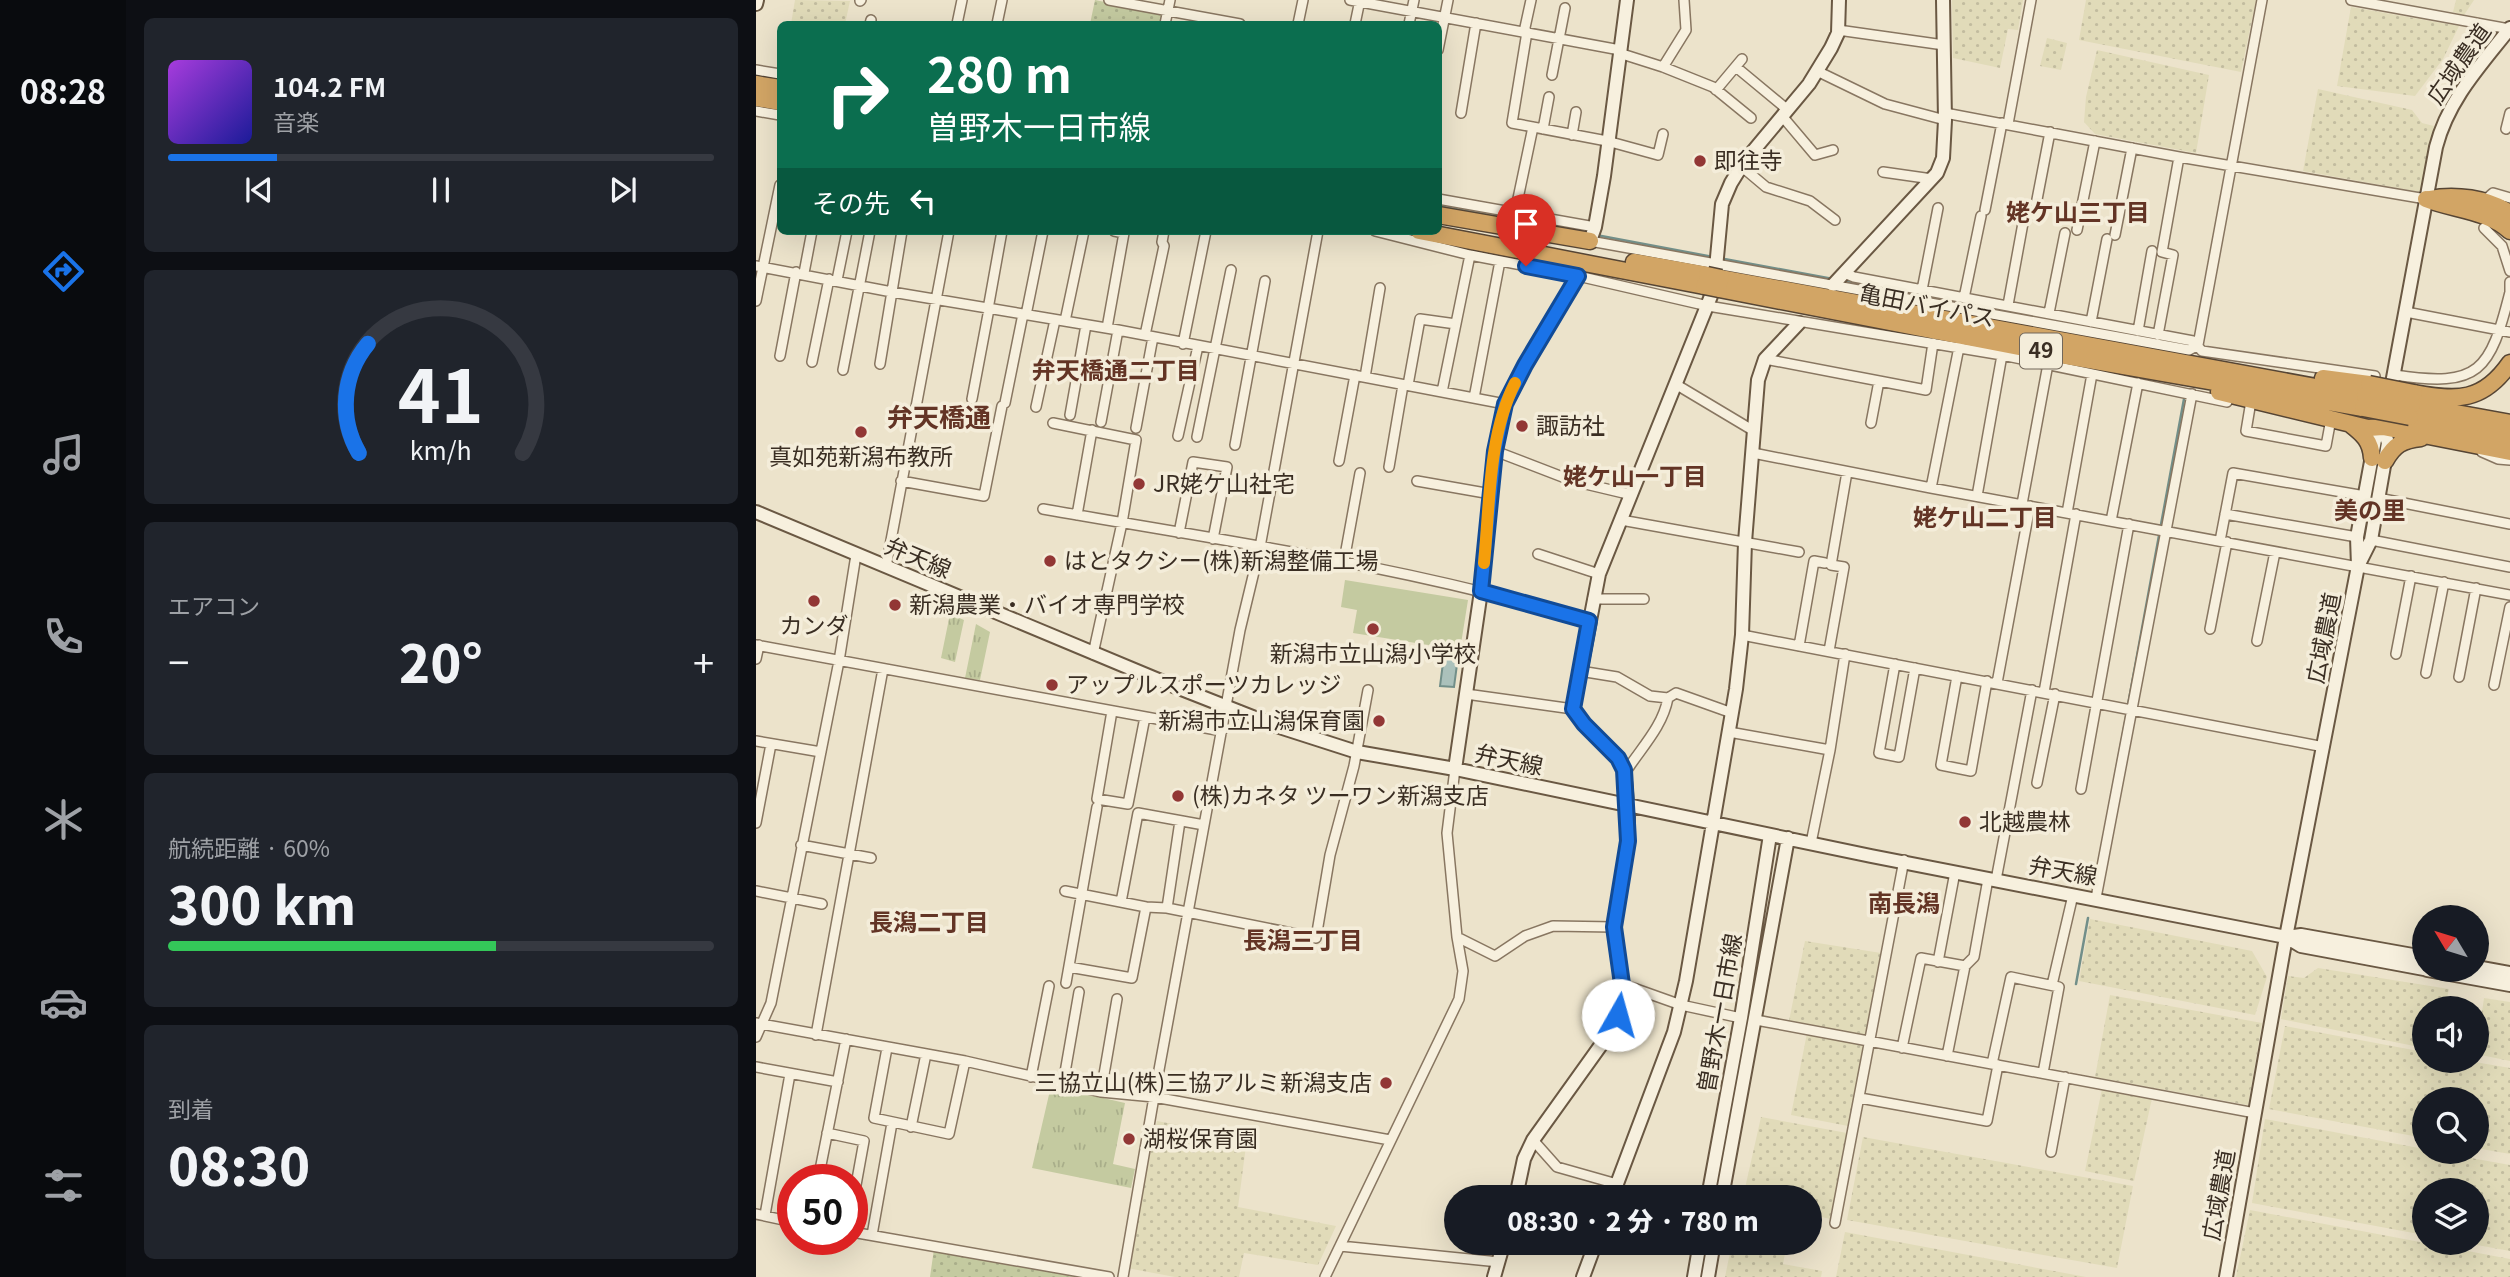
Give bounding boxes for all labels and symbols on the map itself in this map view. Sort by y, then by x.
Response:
street label: 広域農道 [2417,15,2498,110]
place label: 即往寺 [1714,142,1783,176]
marker: 即往寺 [1692,153,1708,169]
district label: 姥ケ山三丁目 [2006,193,2150,228]
pin [1496,194,1556,266]
street label: 亀田バイパス [1857,274,1998,334]
road number: 49 [2020,334,2062,368]
district label: 弁天橋通二丁目 [1032,351,1200,386]
district label: 弁天橋通 [887,397,991,434]
place label: 諏訪社 [1536,407,1605,441]
marker: 諏訪社 [1514,418,1530,434]
marker: 真如苑新潟布教所 [853,424,869,440]
place label: 真如苑新潟布教所 [769,438,953,472]
district label: 姥ケ山一丁目 [1563,457,1707,492]
place label: JR姥ケ山社宅 [1153,465,1295,499]
marker: JR姥ケ山社宅 [1131,476,1147,492]
district label: 美の里 [2334,491,2406,526]
district label: 姥ケ山二丁目 [1913,498,2057,533]
street label: 弁天線 [880,527,957,585]
place label: はとタクシー(株)新潟整備工場 [1064,542,1379,576]
marker: はとタクシー(株)新潟整備工場 [1042,553,1058,569]
place label: 新潟農業・バイオ専門学校 [909,586,1185,620]
street label: 広域農道 [2297,589,2348,686]
marker: カンダ [806,593,822,609]
marker: 新潟農業・バイオ専門学校 [887,597,903,613]
place label: カンダ [780,607,849,641]
marker: 新潟市立山潟小学校 [1365,621,1381,637]
place label: 新潟市立山潟小学校 [1270,635,1477,669]
place label: アップルスポーツカレッジ [1066,666,1342,700]
marker: アップルスポーツカレッジ [1044,677,1060,693]
place label: 新潟市立山潟保育園 [1158,702,1365,736]
marker: 新潟市立山潟保育園 [1371,713,1387,729]
street label: 弁天線 [1472,734,1547,782]
place label: (株)カネタ ツーワン新潟支店 [1192,777,1489,811]
marker: (株)カネタ ツーワン新潟支店 [1170,788,1186,804]
place label: 北越農林 [1979,803,2071,837]
marker: 北越農林 [1957,814,1973,830]
street label: 弁天線 [2026,846,2100,892]
district label: 南長潟 [1868,884,1940,919]
district label: 長潟二丁目 [869,903,989,938]
north arrow [2412,905,2488,982]
district label: 長潟三丁目 [1243,921,1363,956]
street label: 曽野木一日市線 [1687,930,1749,1095]
position arrow [1581,978,1655,1052]
place label: 三協立山(株)三協アルミ新潟支店 [1035,1064,1372,1098]
marker: 三協立山(株)三協アルミ新潟支店 [1378,1075,1394,1091]
place label: 湖桜保育園 [1143,1120,1258,1154]
marker: 湖桜保育園 [1121,1131,1137,1147]
street label: 広域農道 [2192,1146,2242,1243]
speed limit sign: 50 [777,1164,868,1255]

